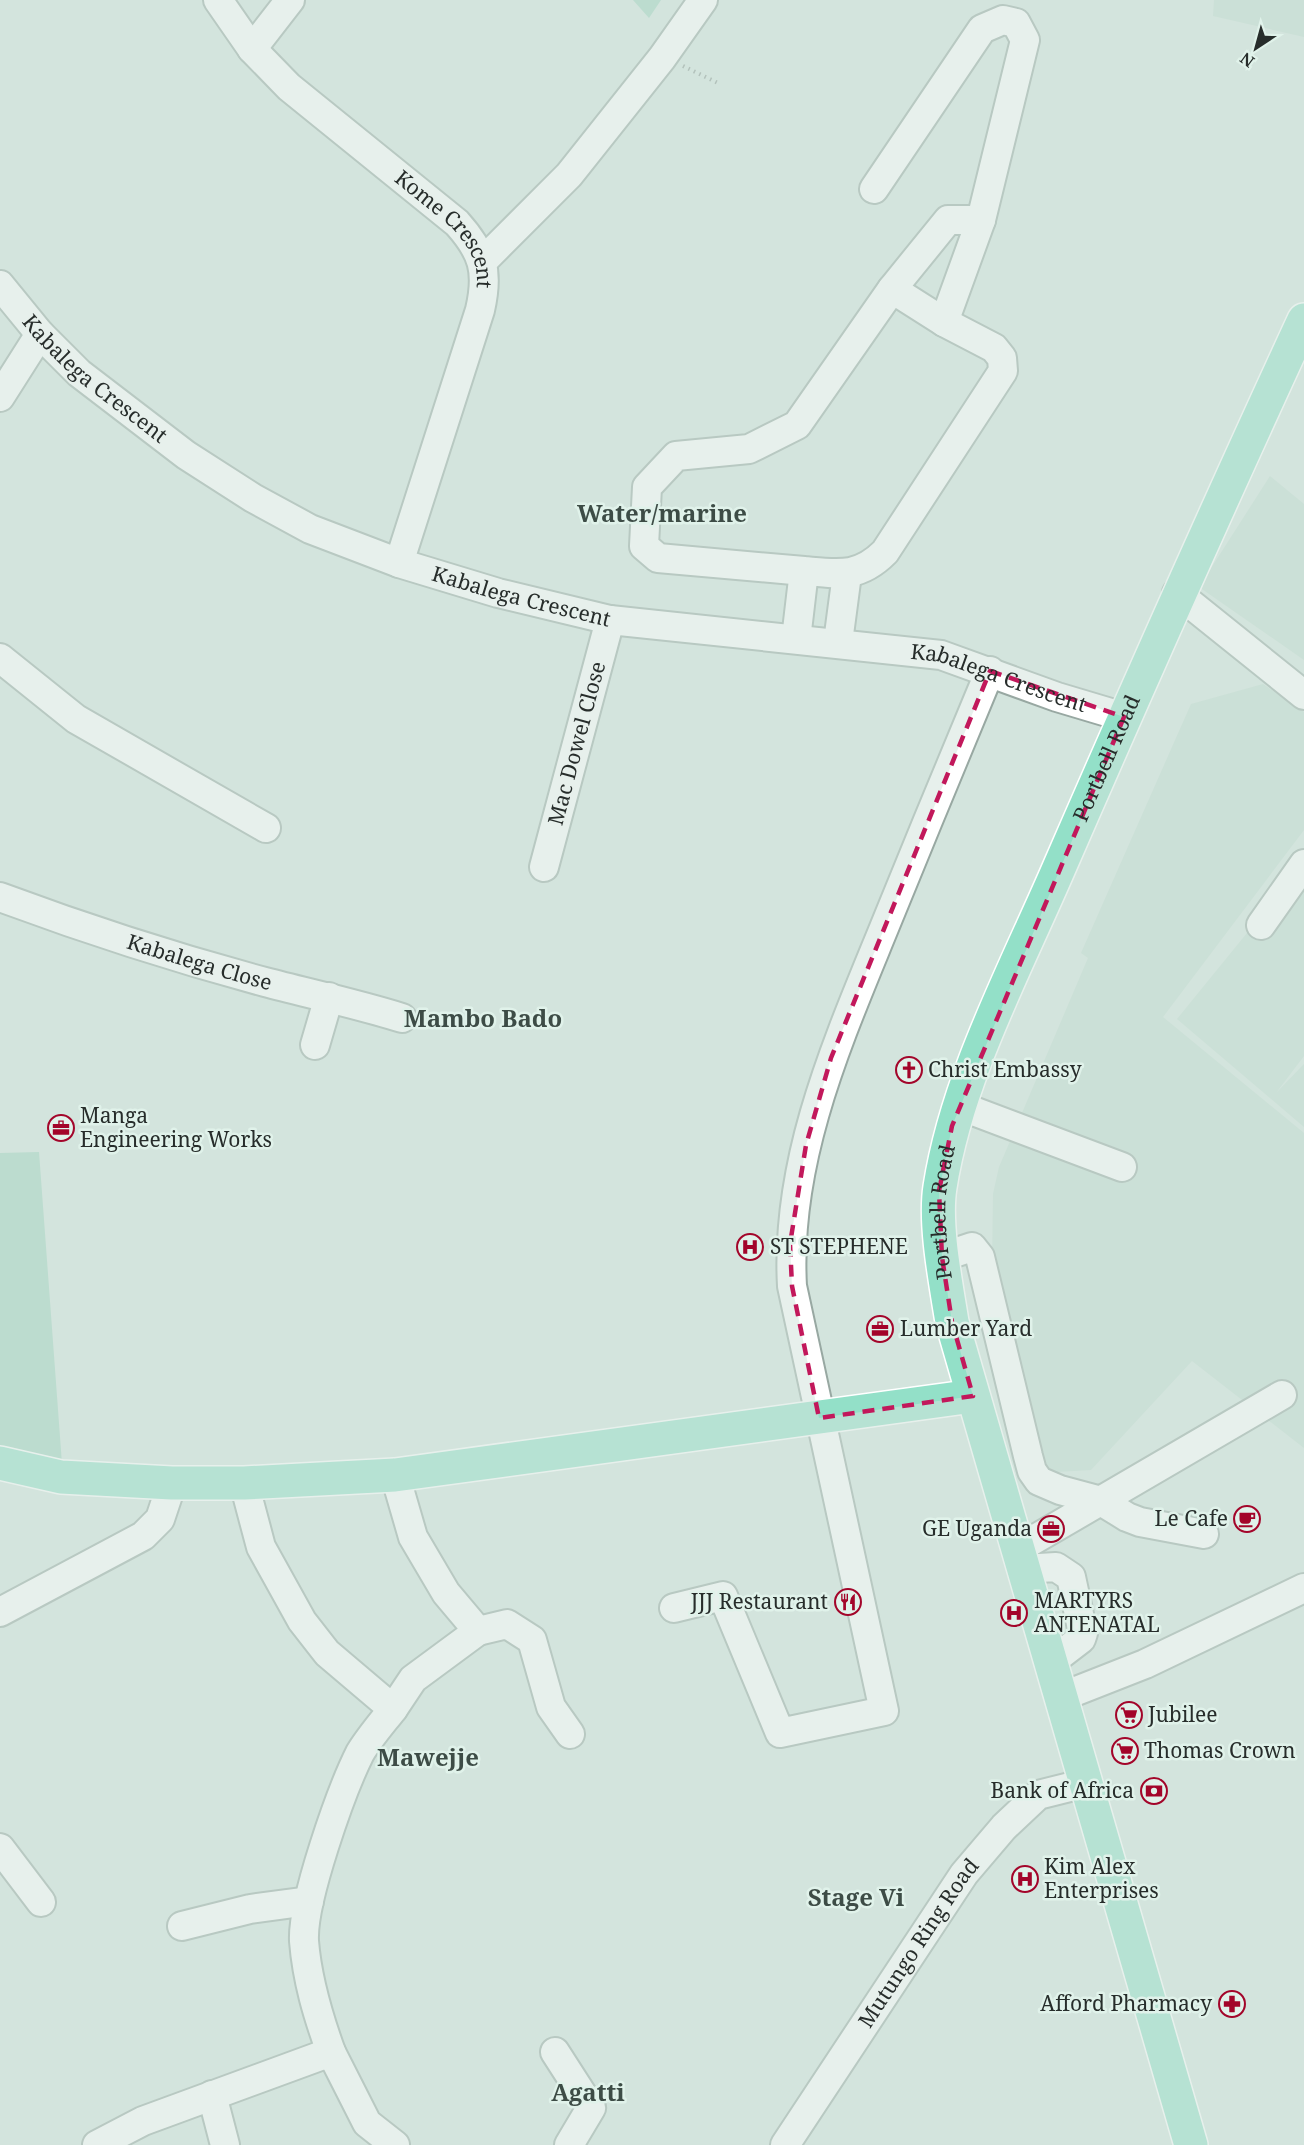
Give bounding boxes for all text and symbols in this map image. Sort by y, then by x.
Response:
north arrow [1226,18,1286,78]
text: N [1235,47,1259,73]
street label: Kome Crescent [389,163,499,289]
street label: Kabalega Crescent [17,308,173,449]
district label: Water/marine [577,496,747,529]
street label: Kabalega Crescent [429,559,614,633]
street label: Kabalega Crescent [909,637,1090,718]
street label: Mac Dowel Close [541,658,611,828]
street label: Portbell Road [1066,690,1146,826]
street label: Kabalega Close [124,927,275,996]
district label: Mambo Bado [404,1001,562,1034]
church icon: Christ Embassy [894,1055,924,1085]
place label: Christ Embassy [928,1055,1082,1083]
place label: Manga Engineering Works [80,1101,272,1153]
office icon: Manga Engineering Works [46,1113,76,1143]
street label: Portbell Road [923,1142,961,1282]
hospital icon: ST STEPHENE [735,1232,765,1262]
place label: ST STEPHENE [770,1232,908,1260]
office icon: Lumber Yard [865,1314,895,1344]
place label: Lumber Yard [900,1314,1032,1342]
place label: Le Cafe [1155,1504,1228,1532]
cafe icon: Le Cafe [1232,1504,1262,1534]
place label: GE Uganda [922,1514,1032,1542]
office icon: GE Uganda [1036,1514,1066,1544]
place label: MARTYRS ANTENATAL [1034,1586,1160,1638]
place label: JJJ Restaurant [690,1587,828,1615]
restaurant icon: JJJ Restaurant [833,1587,863,1617]
hospital icon: MARTYRS ANTENATAL [999,1598,1029,1628]
supermarket icon: Jubilee [1114,1700,1144,1730]
place label: Jubilee [1147,1700,1217,1728]
supermarket icon: Thomas Crown [1110,1736,1140,1766]
place label: Thomas Crown [1144,1736,1295,1764]
district label: Mawejje [377,1740,479,1773]
place label: Bank of Africa [991,1776,1134,1804]
bank icon: Bank of Africa [1139,1776,1169,1806]
street label: Mutungo Ring Road [851,1852,984,2033]
place label: Kim Alex Enterprises [1044,1852,1159,1904]
hospital icon: Kim Alex Enterprises [1010,1864,1040,1894]
district label: Stage Vi [808,1880,905,1913]
place label: Afford Pharmacy [1040,1989,1212,2017]
pharmacy icon: Afford Pharmacy [1217,1989,1247,2019]
district label: Agatti [551,2075,625,2108]

